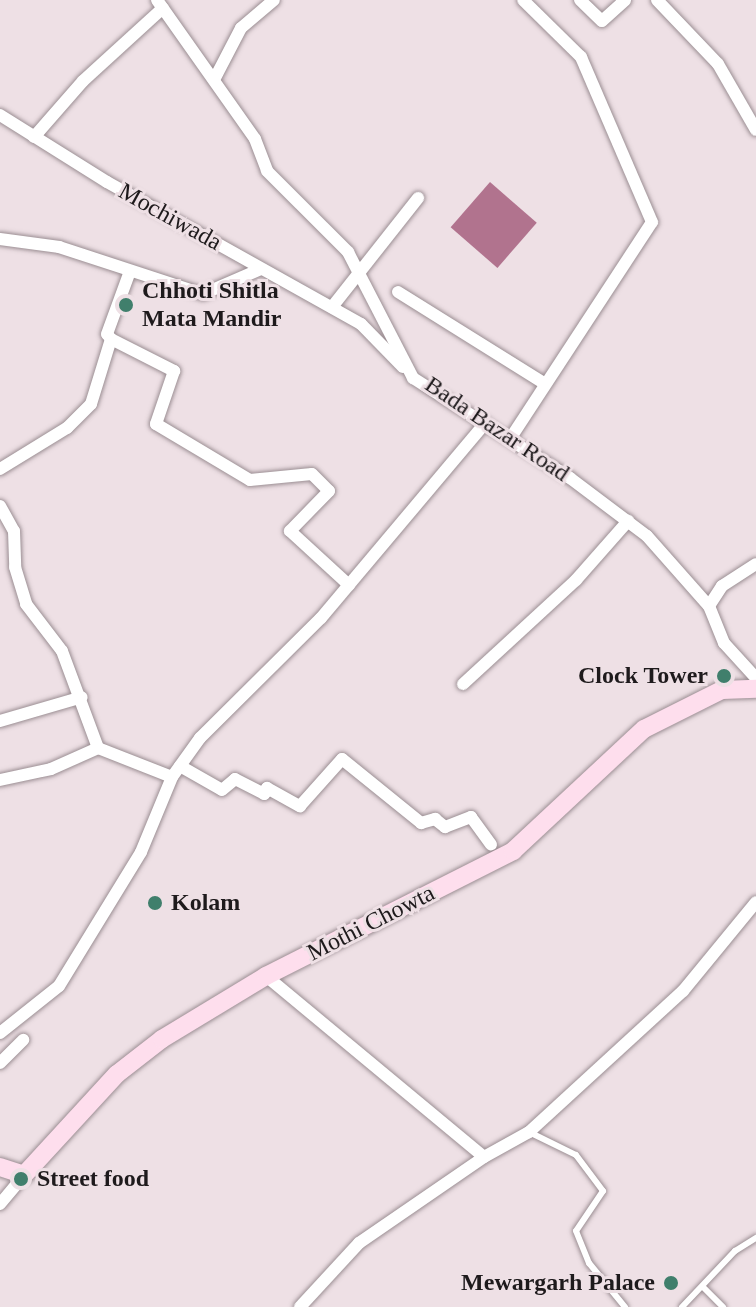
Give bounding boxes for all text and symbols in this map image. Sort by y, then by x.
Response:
street label: Mochiwada [106,173,234,261]
place label: Chhoti Shitla Mata Mandir [142,277,295,333]
marker: Chhoti Shitla Mata Mandir [117,296,135,314]
street label: Bada Bazar Road [410,364,584,494]
place label: Clock Tower [565,662,708,690]
marker: Clock Tower [715,667,733,685]
street label: Mothi Chowta [294,874,448,972]
place label: Kolam [171,889,247,917]
marker: Kolam [146,894,164,912]
place label: Street food [37,1165,170,1193]
marker: Street food [12,1170,30,1188]
place label: Mewargarh Palace [433,1269,655,1297]
marker: Mewargarh Palace [662,1274,680,1292]

